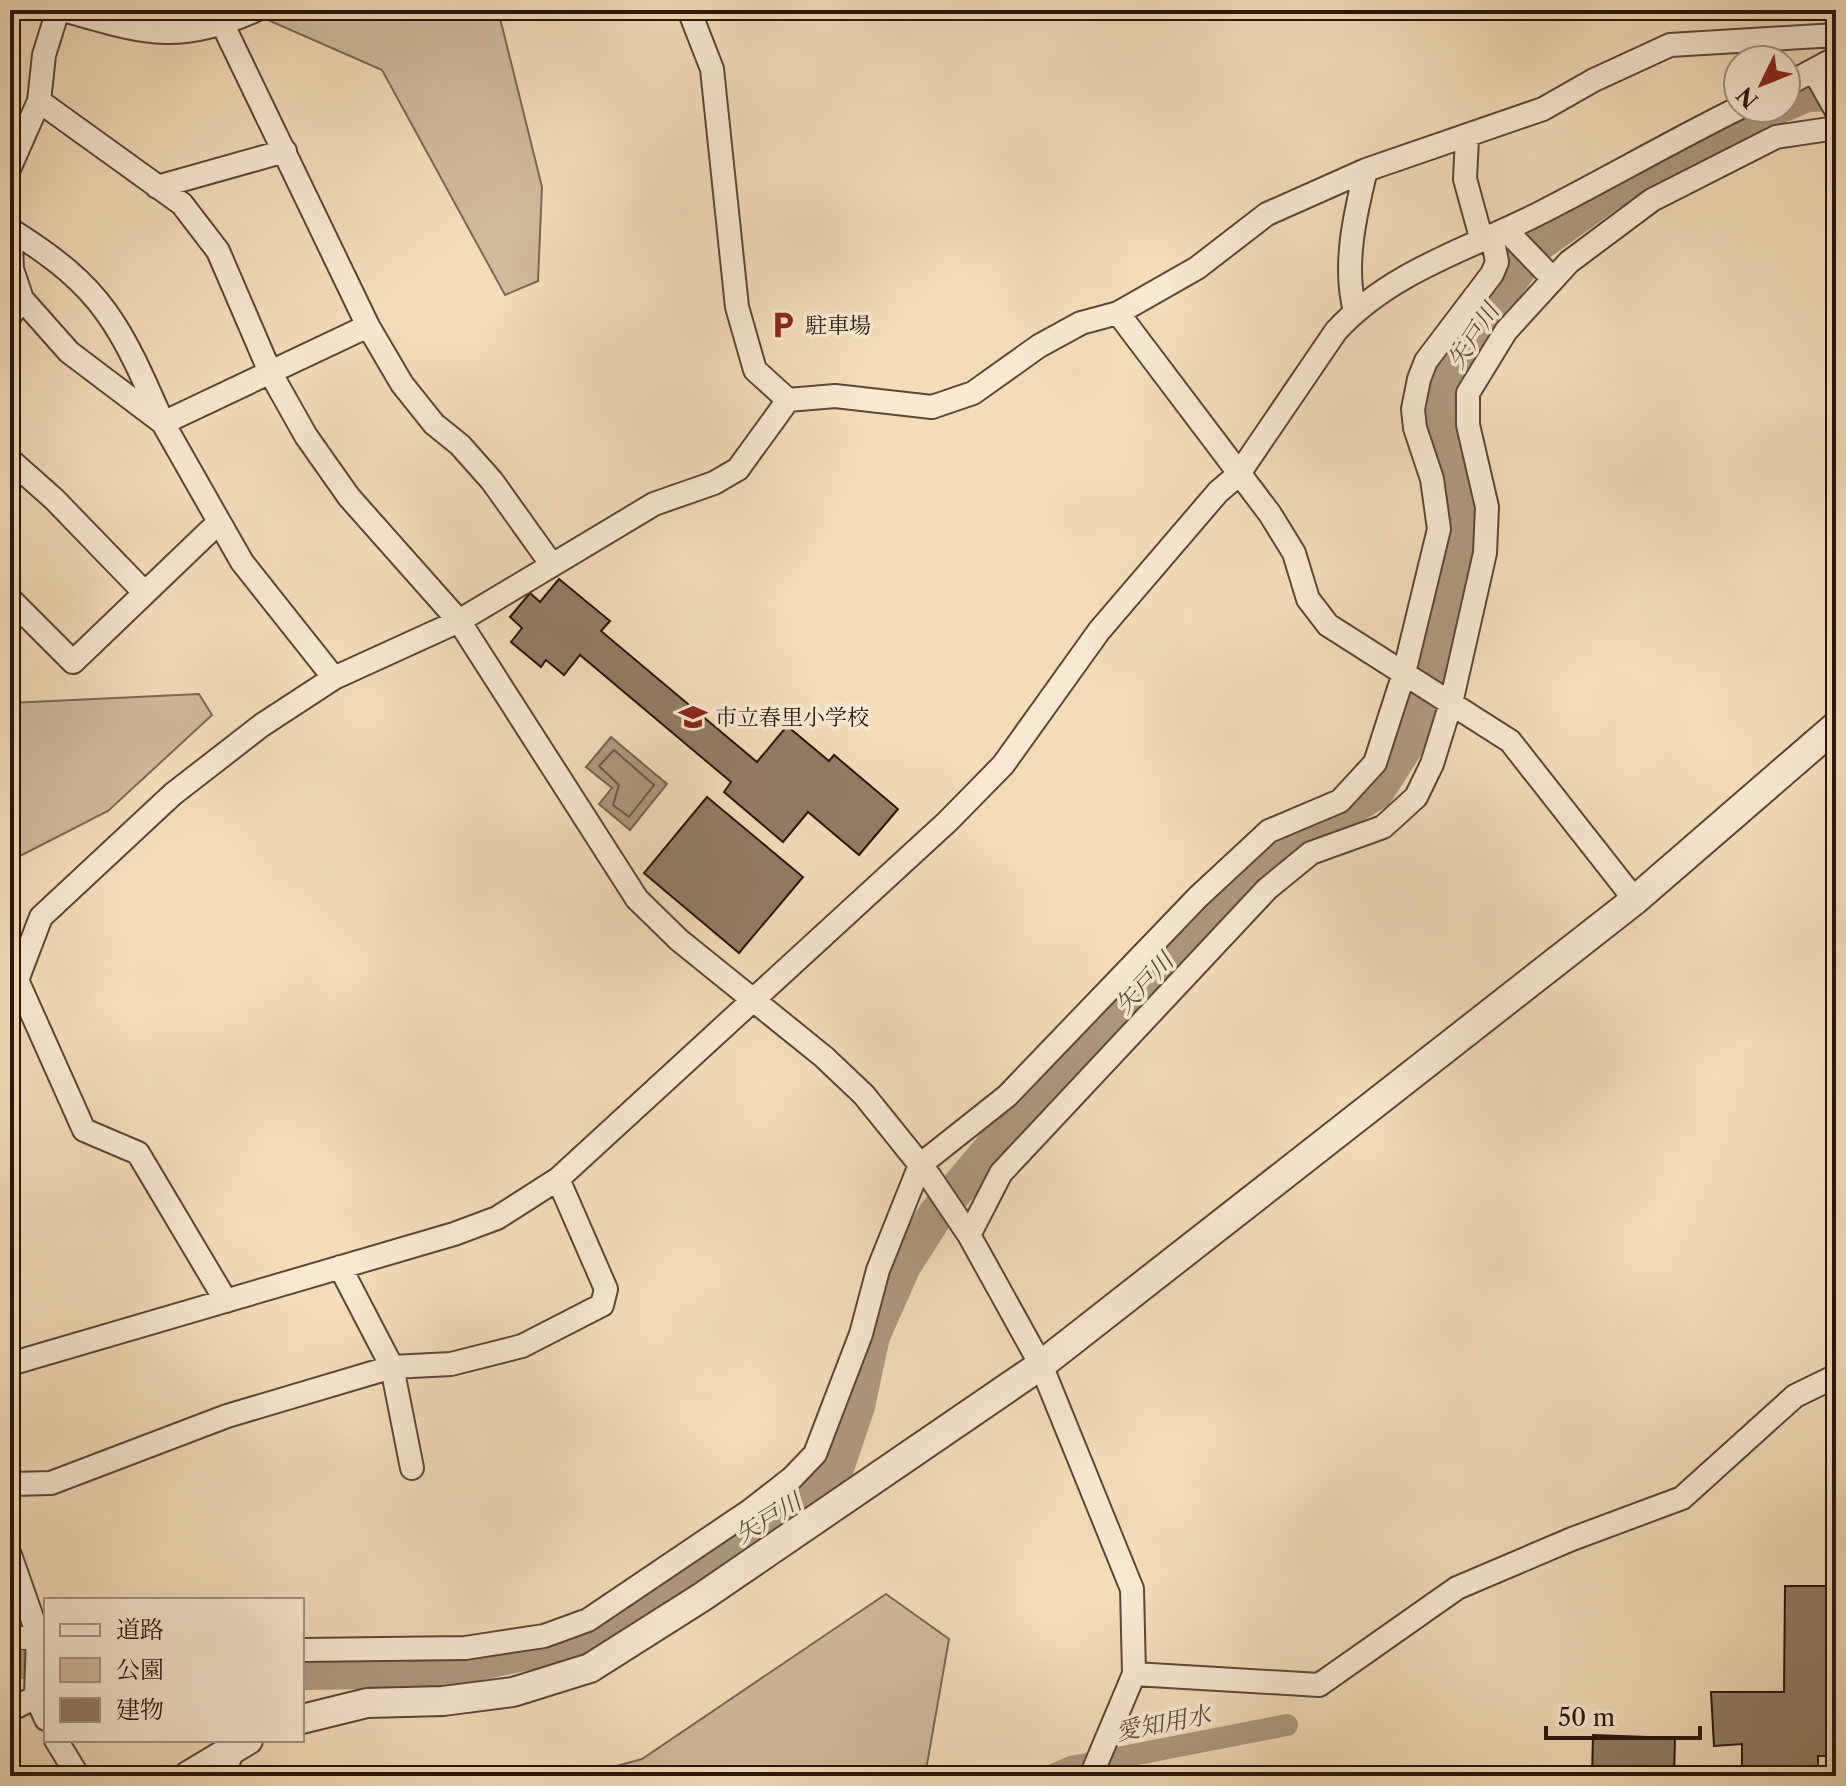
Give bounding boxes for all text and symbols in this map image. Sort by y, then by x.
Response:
north arrow [1722,44,1802,124]
text: N [1731,81,1764,113]
water label: 矢戸川 [1441,295,1506,374]
parking icon: 駐車場 [768,310,798,340]
place label: 駐車場 [805,312,871,339]
school or university icon: 市立春里小学校 [678,702,708,732]
place label: 市立春里小学校 [715,704,869,731]
water label: 矢戸川 [1109,945,1181,1019]
water label: 矢戸川 [730,1485,809,1549]
legend [44,1598,304,1742]
text: 道路 [116,1615,164,1644]
text: 公園 [116,1655,164,1684]
scale bar [1546,1690,1700,1740]
text: 建物 [116,1695,164,1724]
water label: 愛知用水 [1113,1699,1215,1746]
text: 50 m [1558,1703,1615,1732]

